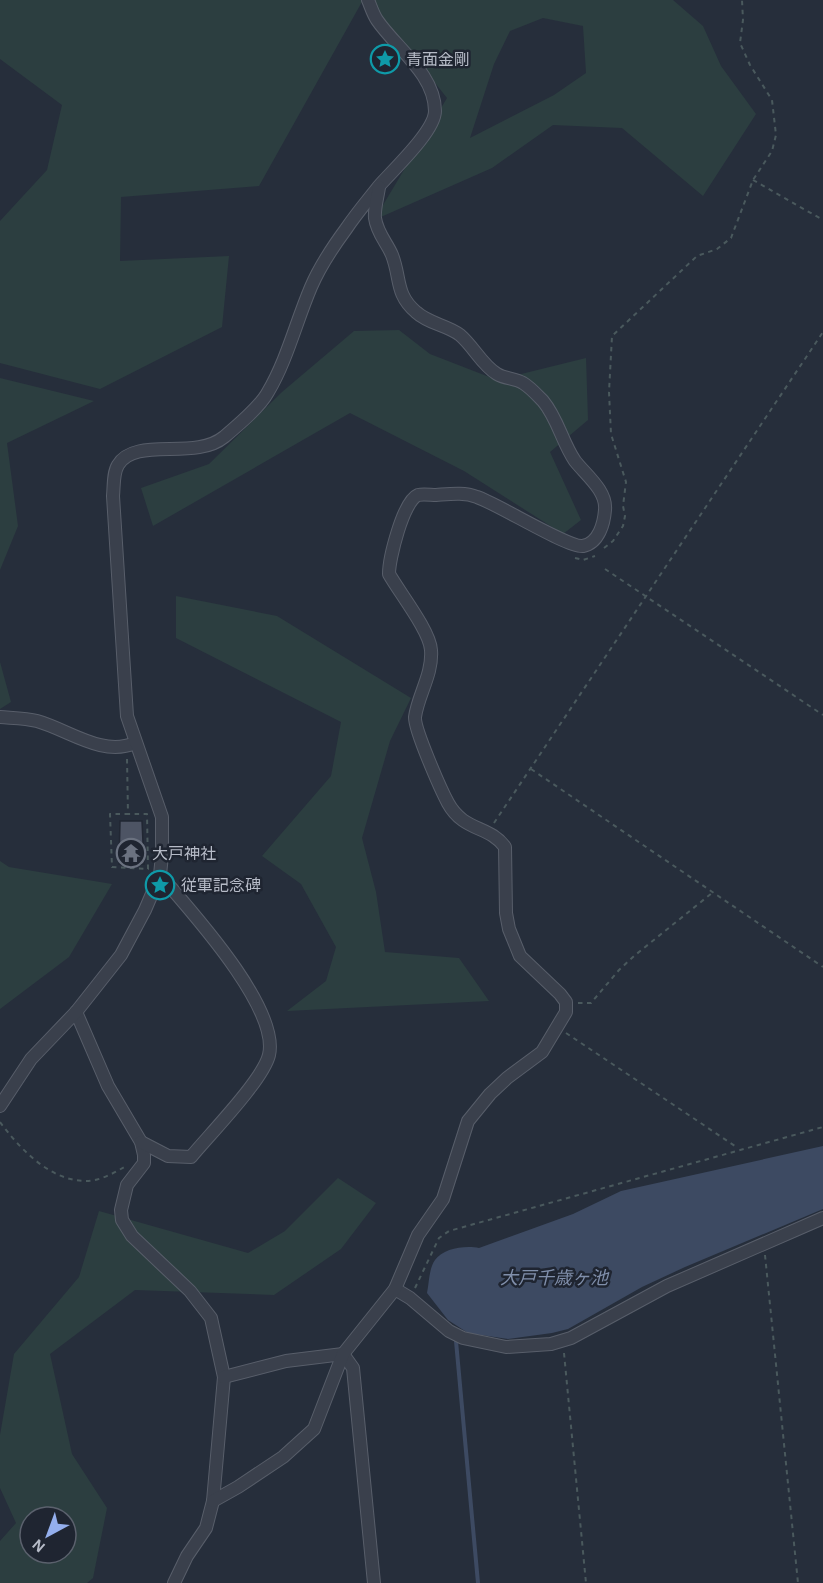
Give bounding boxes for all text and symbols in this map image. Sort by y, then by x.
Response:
place icon: 青面金剛 [369,43,401,75]
place label: 青面金剛 [406,52,470,68]
temple icon: 大戸神社 [115,837,147,869]
place label: 大戸神社 [152,846,216,862]
place icon: 従軍記念碑 [144,869,176,901]
place label: 従軍記念碑 [181,877,261,894]
water label: 大戸千歳ヶ池 [500,1268,610,1288]
north arrow [18,1505,78,1565]
text: N [29,1536,48,1555]

